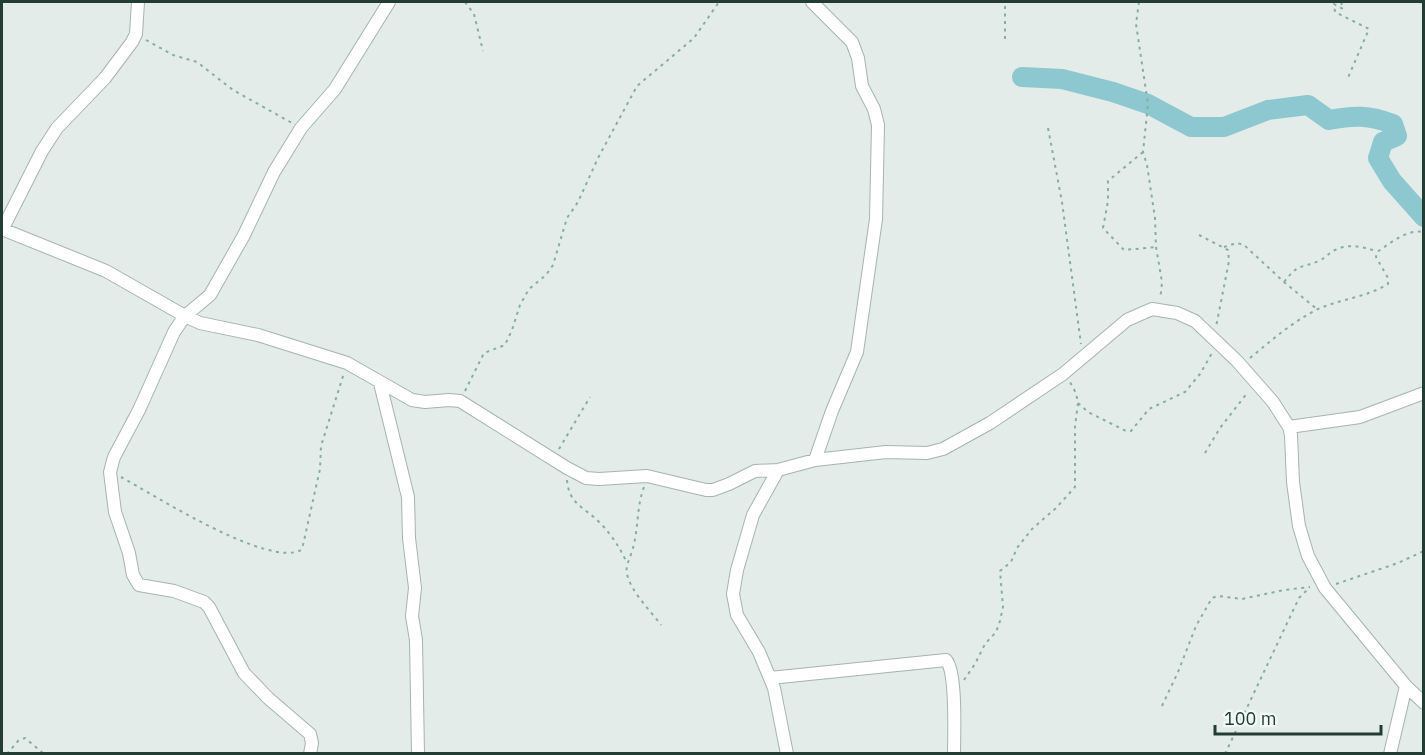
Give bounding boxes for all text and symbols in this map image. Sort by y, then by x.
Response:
scale bar [1215,698,1382,736]
text: 100 m [1224,707,1276,730]

